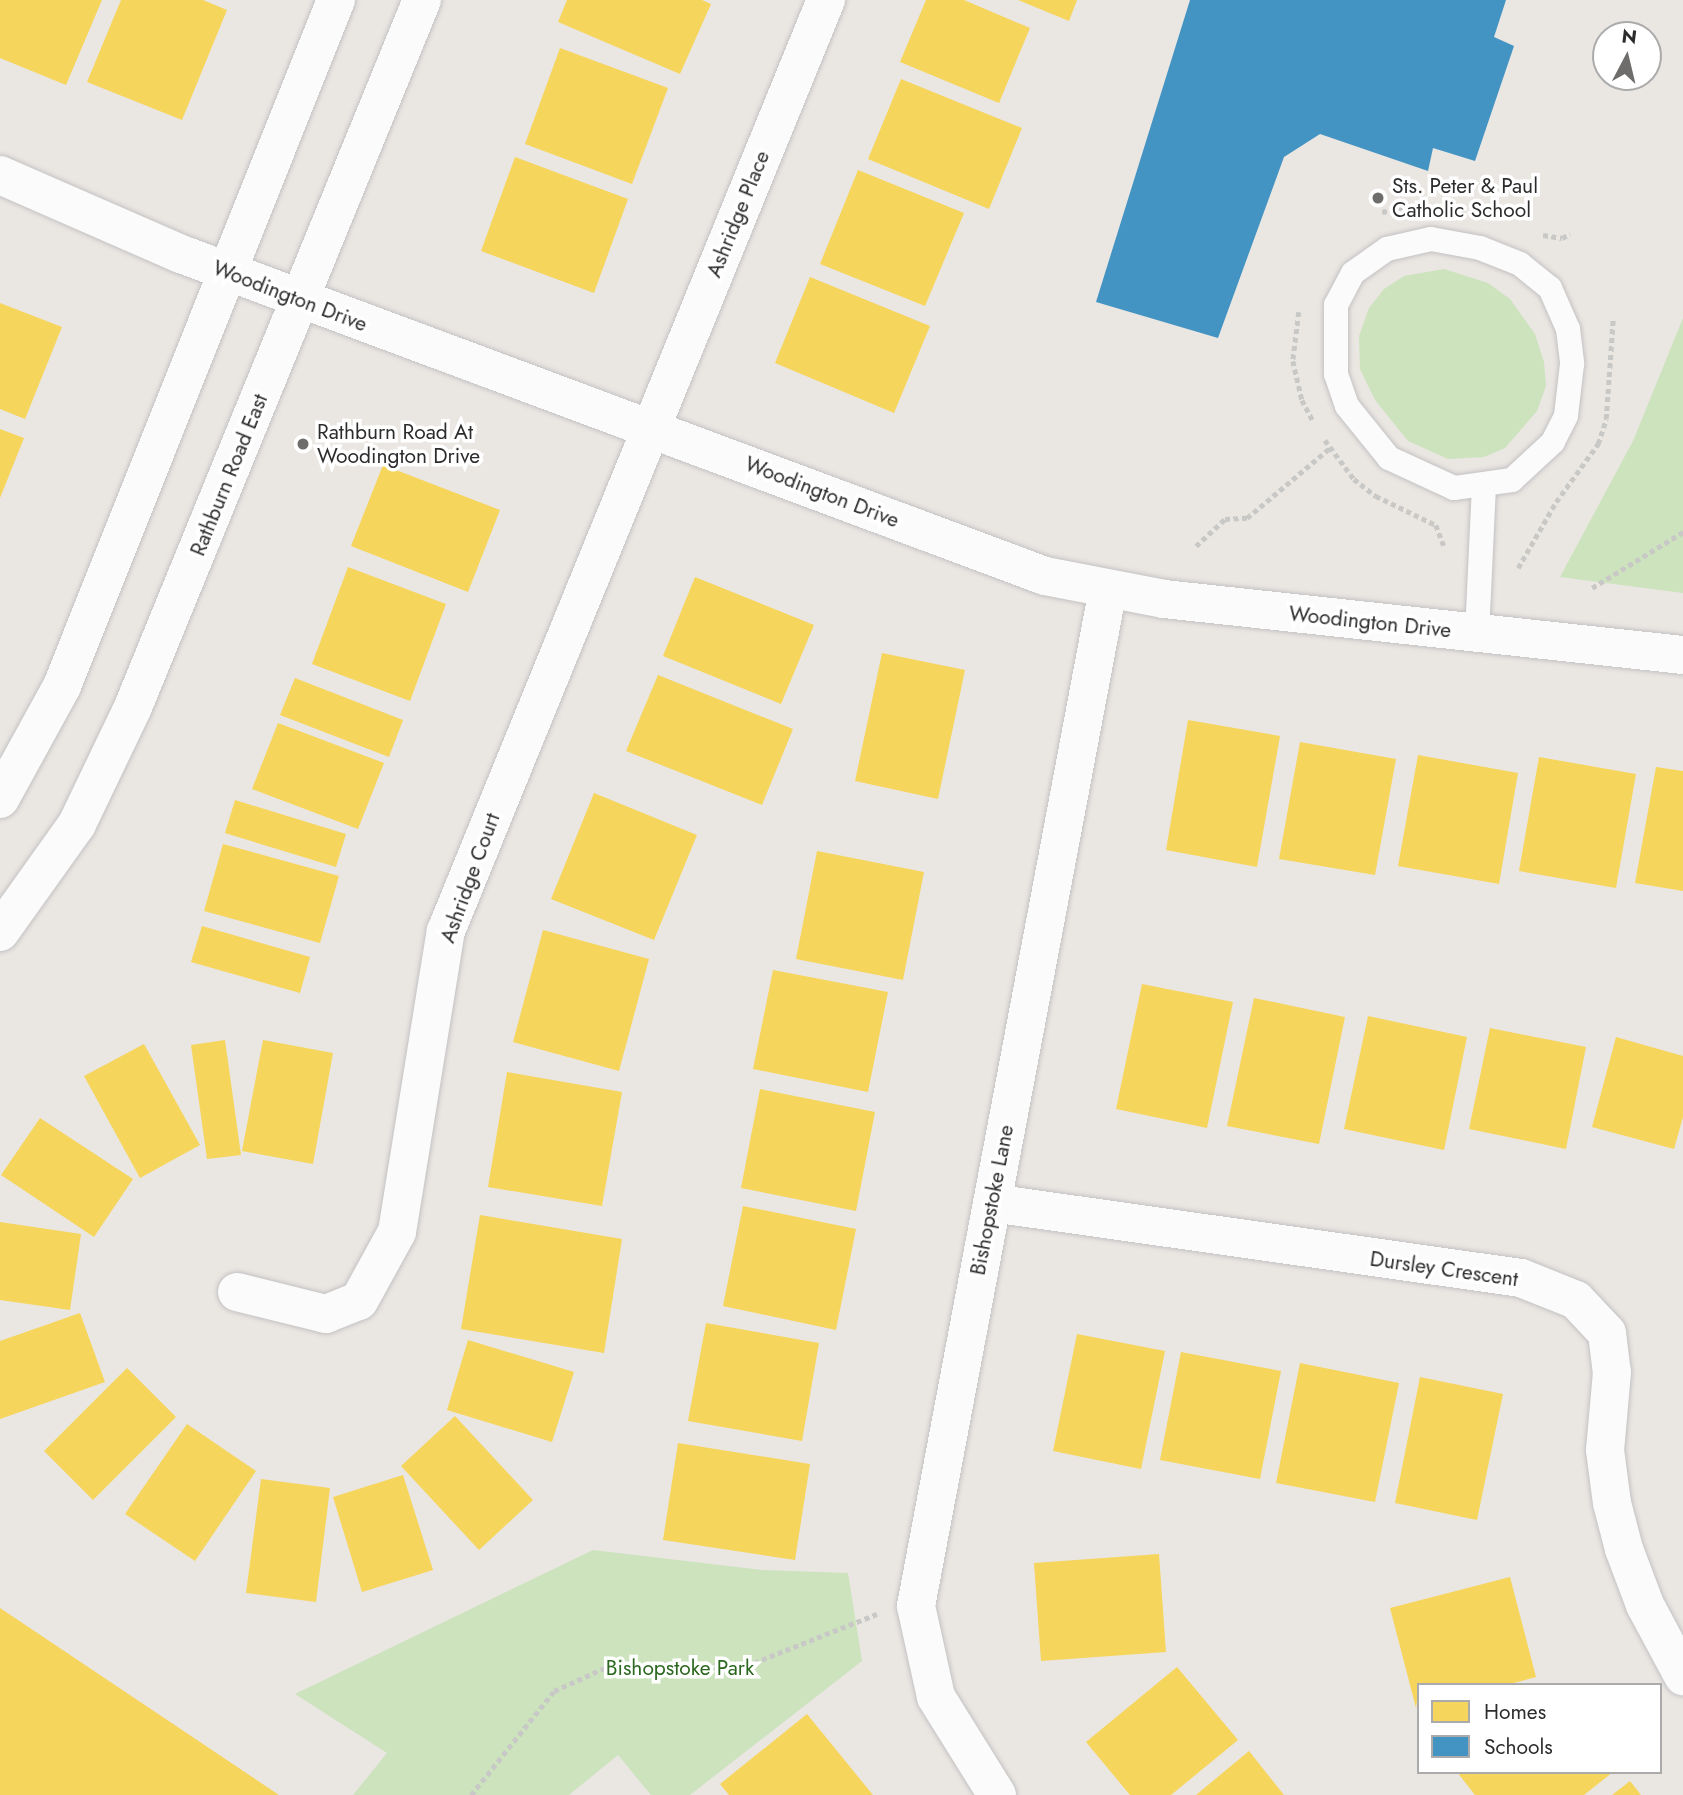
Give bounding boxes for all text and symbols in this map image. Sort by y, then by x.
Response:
north arrow [1592,21,1662,91]
text: N [1620,22,1639,51]
street label: Ashridge Place [701,147,775,281]
place label: Sts. Peter & Paul Catholic School [1392,173,1538,223]
marker: Sts. Peter & Paul Catholic School [1370,190,1386,206]
street label: Woodington Drive [209,255,371,337]
street label: Rathburn Road East [185,390,273,560]
place label: Rathburn Road At Woodington Drive [317,419,480,469]
marker: Rathburn Road At Woodington Drive [295,436,311,452]
street label: Woodington Drive [741,451,903,533]
street label: Woodington Drive [1288,601,1452,643]
street label: Ashridge Court [435,810,505,946]
street label: Bishopstoke Lane [965,1123,1019,1277]
street label: Dursley Crescent [1368,1246,1520,1292]
park label: Bishopstoke Park [606,1655,754,1681]
legend [1417,1683,1662,1774]
text: Homes [1484,1697,1546,1727]
text: Schools [1484,1732,1553,1762]

